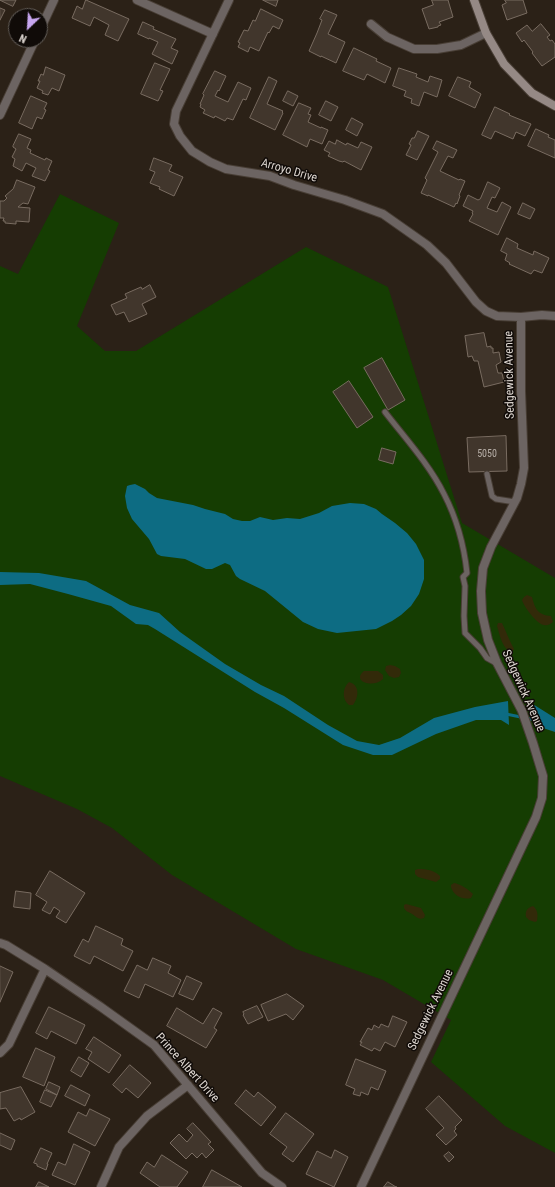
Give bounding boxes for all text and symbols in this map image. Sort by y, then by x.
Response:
north arrow [8,8,48,48]
text: N [17,31,29,46]
street label: Arroyo Drive [259,156,319,186]
street label: Sedgewick Avenue [502,331,518,419]
house number: 5050 [477,448,497,460]
street label: Sedgewick Avenue [498,648,548,734]
street label: Sedgewick Avenue [405,967,457,1053]
street label: Prince Albert Drive [152,1030,222,1106]

